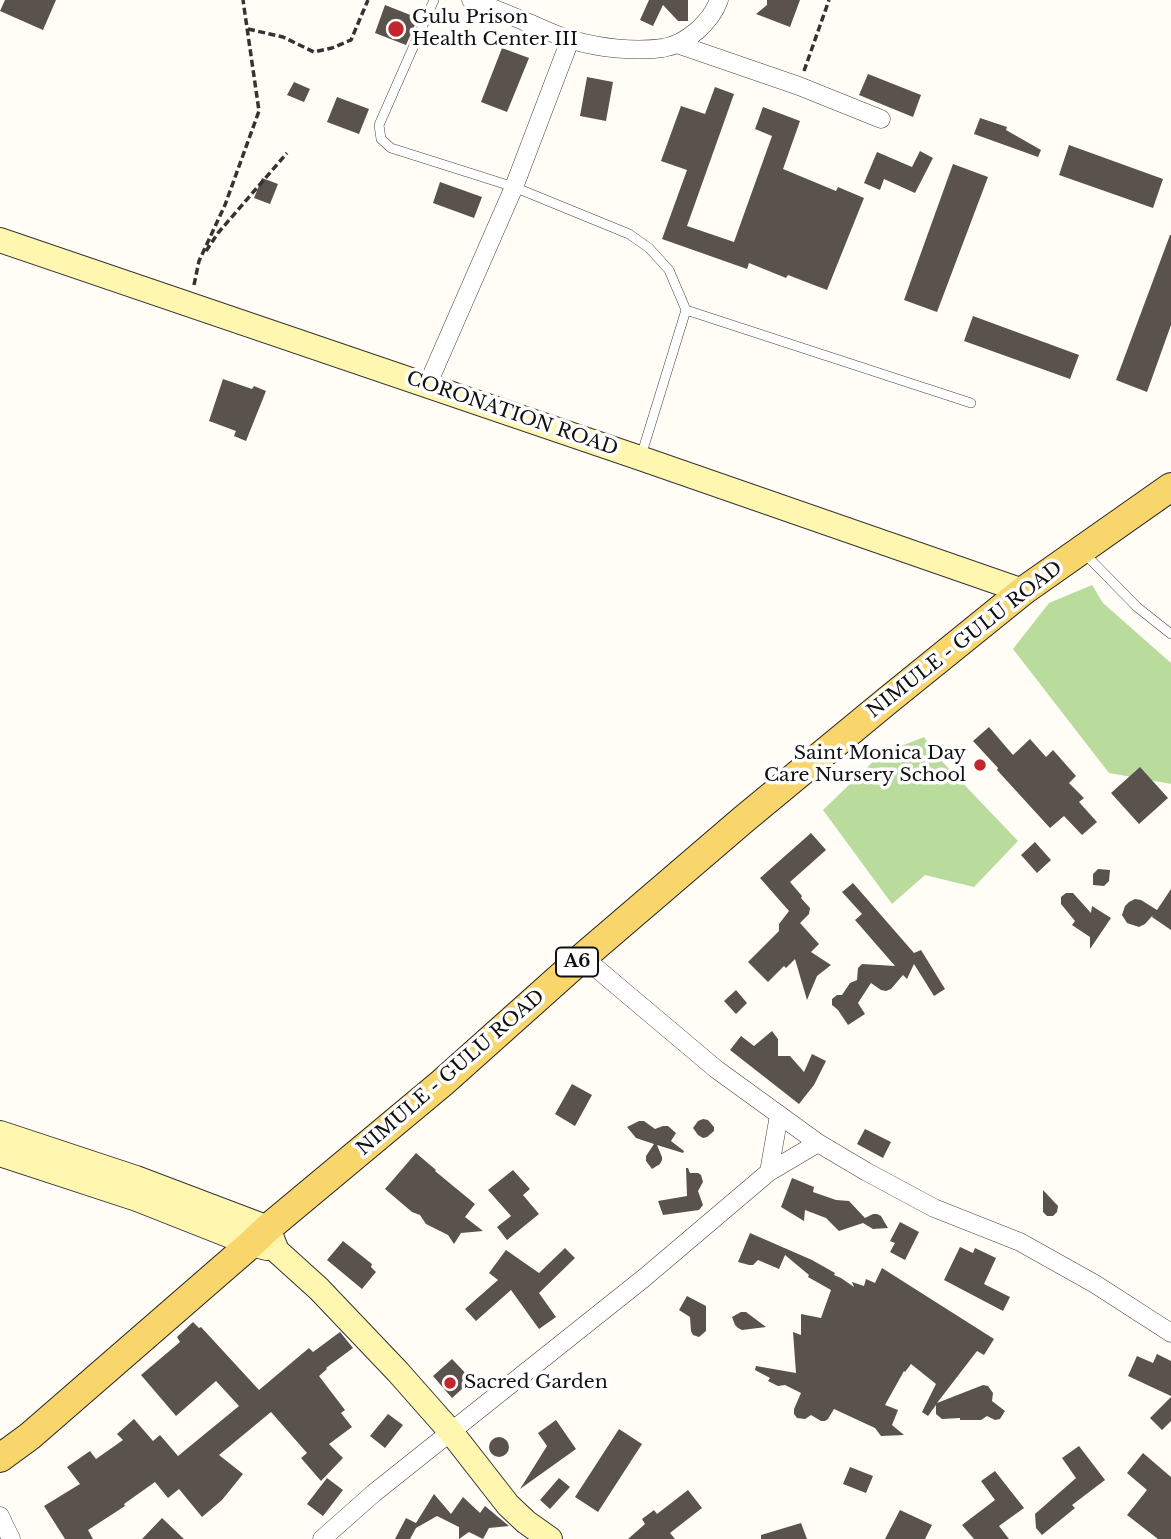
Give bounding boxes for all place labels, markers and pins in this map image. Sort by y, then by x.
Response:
place label: Gulu Prison Health Center III [412,7,578,51]
marker: Gulu Prison Health Center III [386,19,406,39]
place label: Saint Monica Day Care Nursery School [764,743,966,787]
marker: Saint Monica Day Care Nursery School [972,757,988,773]
place label: Sacred Garden [464,1372,608,1394]
marker: Sacred Garden [442,1375,458,1391]

